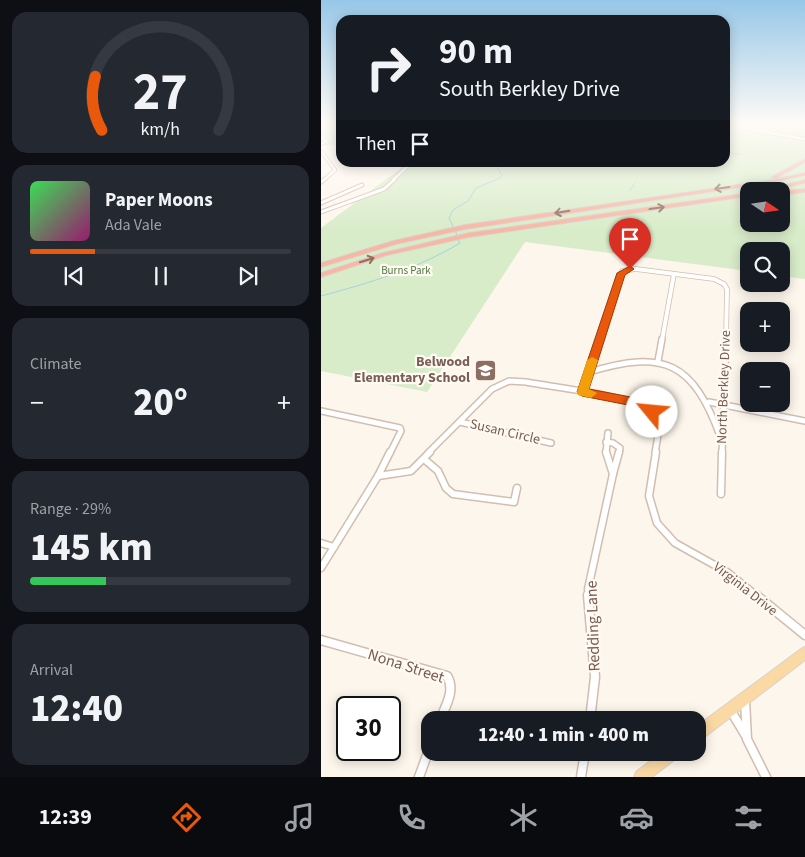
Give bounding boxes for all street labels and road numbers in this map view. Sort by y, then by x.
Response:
street label: North Berkley Drive [712,330,736,444]
street label: Susan Circle [468,414,542,450]
street label: Virginia Drive [708,557,782,621]
street label: Redding Lane [580,580,606,672]
street label: Nona Street [365,643,448,689]

